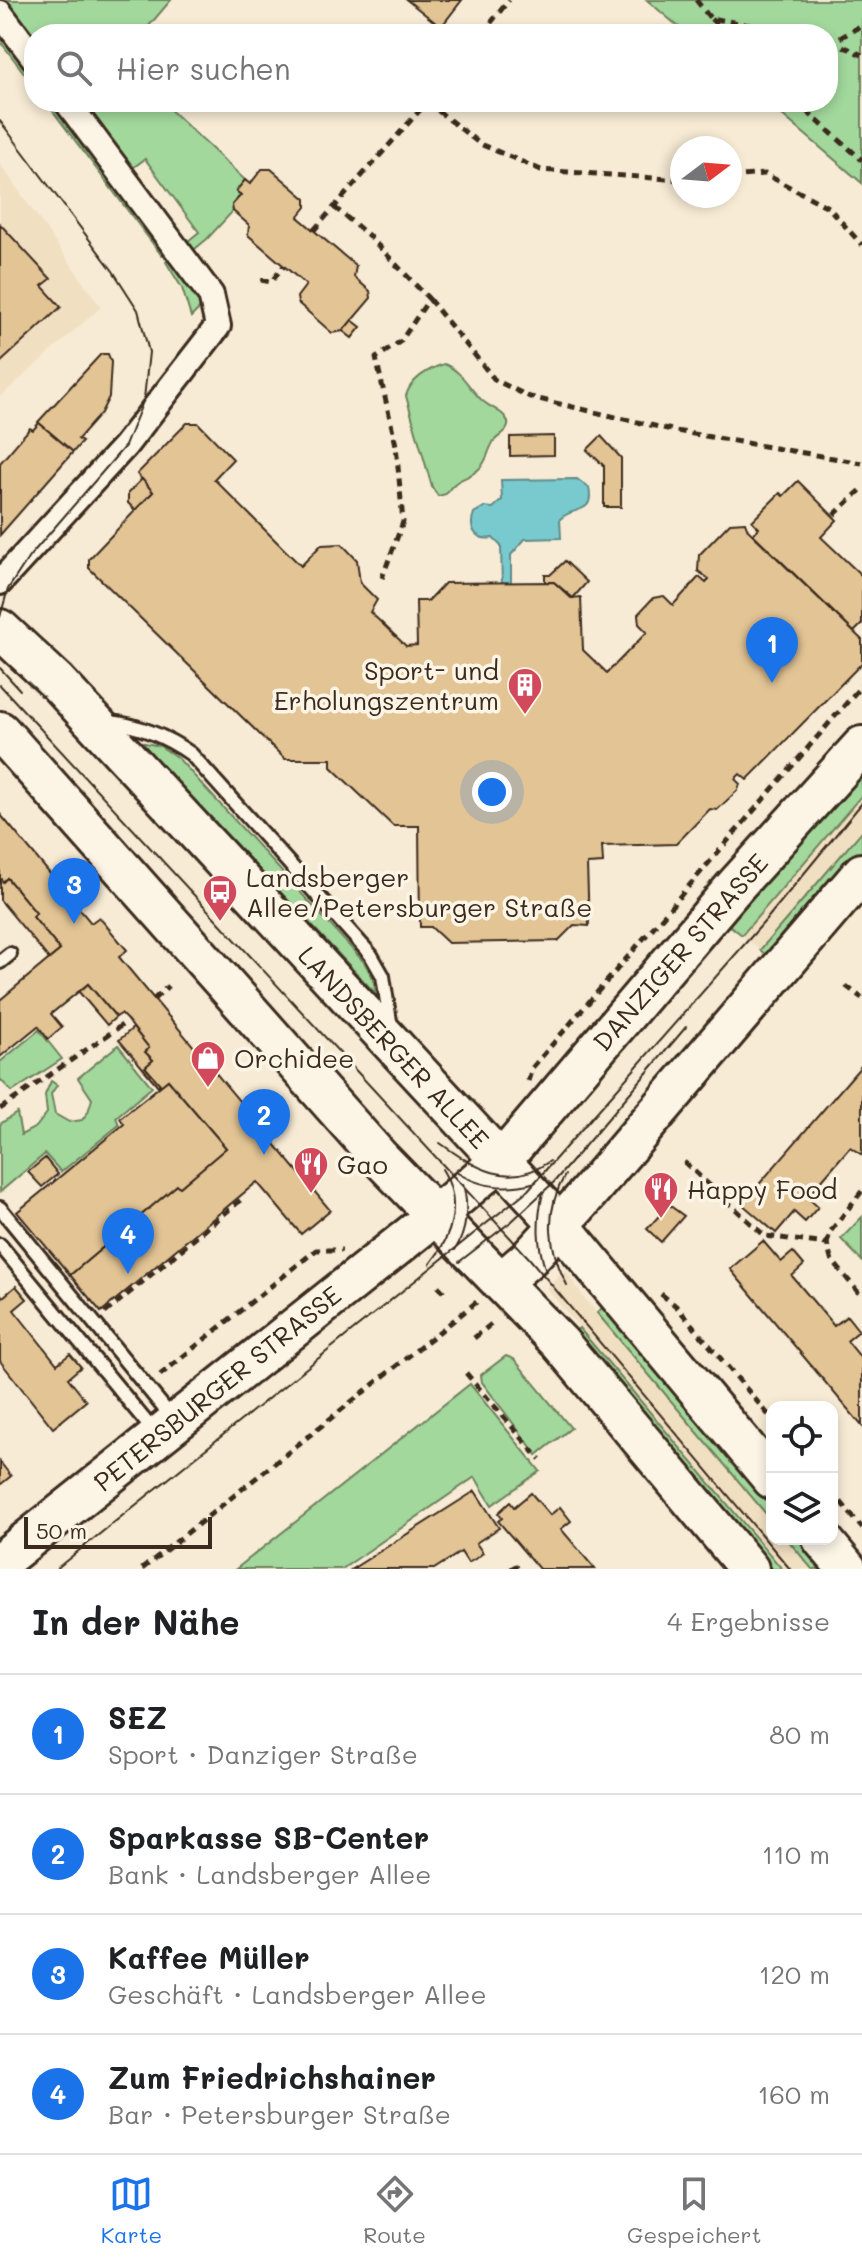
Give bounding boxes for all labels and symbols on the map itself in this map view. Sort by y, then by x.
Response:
north arrow [670,136,742,208]
pin: 1 [746,617,798,683]
place label: Sport- und Erholungszentrum [274,653,499,717]
building icon: Sport- und Erholungszentrum [506,666,544,716]
your location [472,772,512,812]
street label: DANZIGER STRASSE [585,846,775,1058]
pin: 3 [48,858,100,924]
place label: Landsberger Allee/Petersburger Straße [246,860,592,924]
bus stop icon: Landsberger Allee/Petersburger Straße [201,873,239,923]
street label: LANDSBERGER ALLEE [291,938,497,1156]
shop icon: Orchidee [189,1039,227,1089]
place label: Orchidee [234,1041,354,1075]
pin: 2 [238,1089,290,1155]
restaurant icon: Gao [292,1145,330,1195]
place label: Gao [337,1147,388,1181]
restaurant icon: Happy Food [642,1170,680,1220]
place label: Happy Food [687,1172,838,1206]
pin: 4 [102,1208,154,1274]
street label: PETERSBURGER STRASSE [86,1278,348,1498]
scale bar [24,1513,212,1549]

